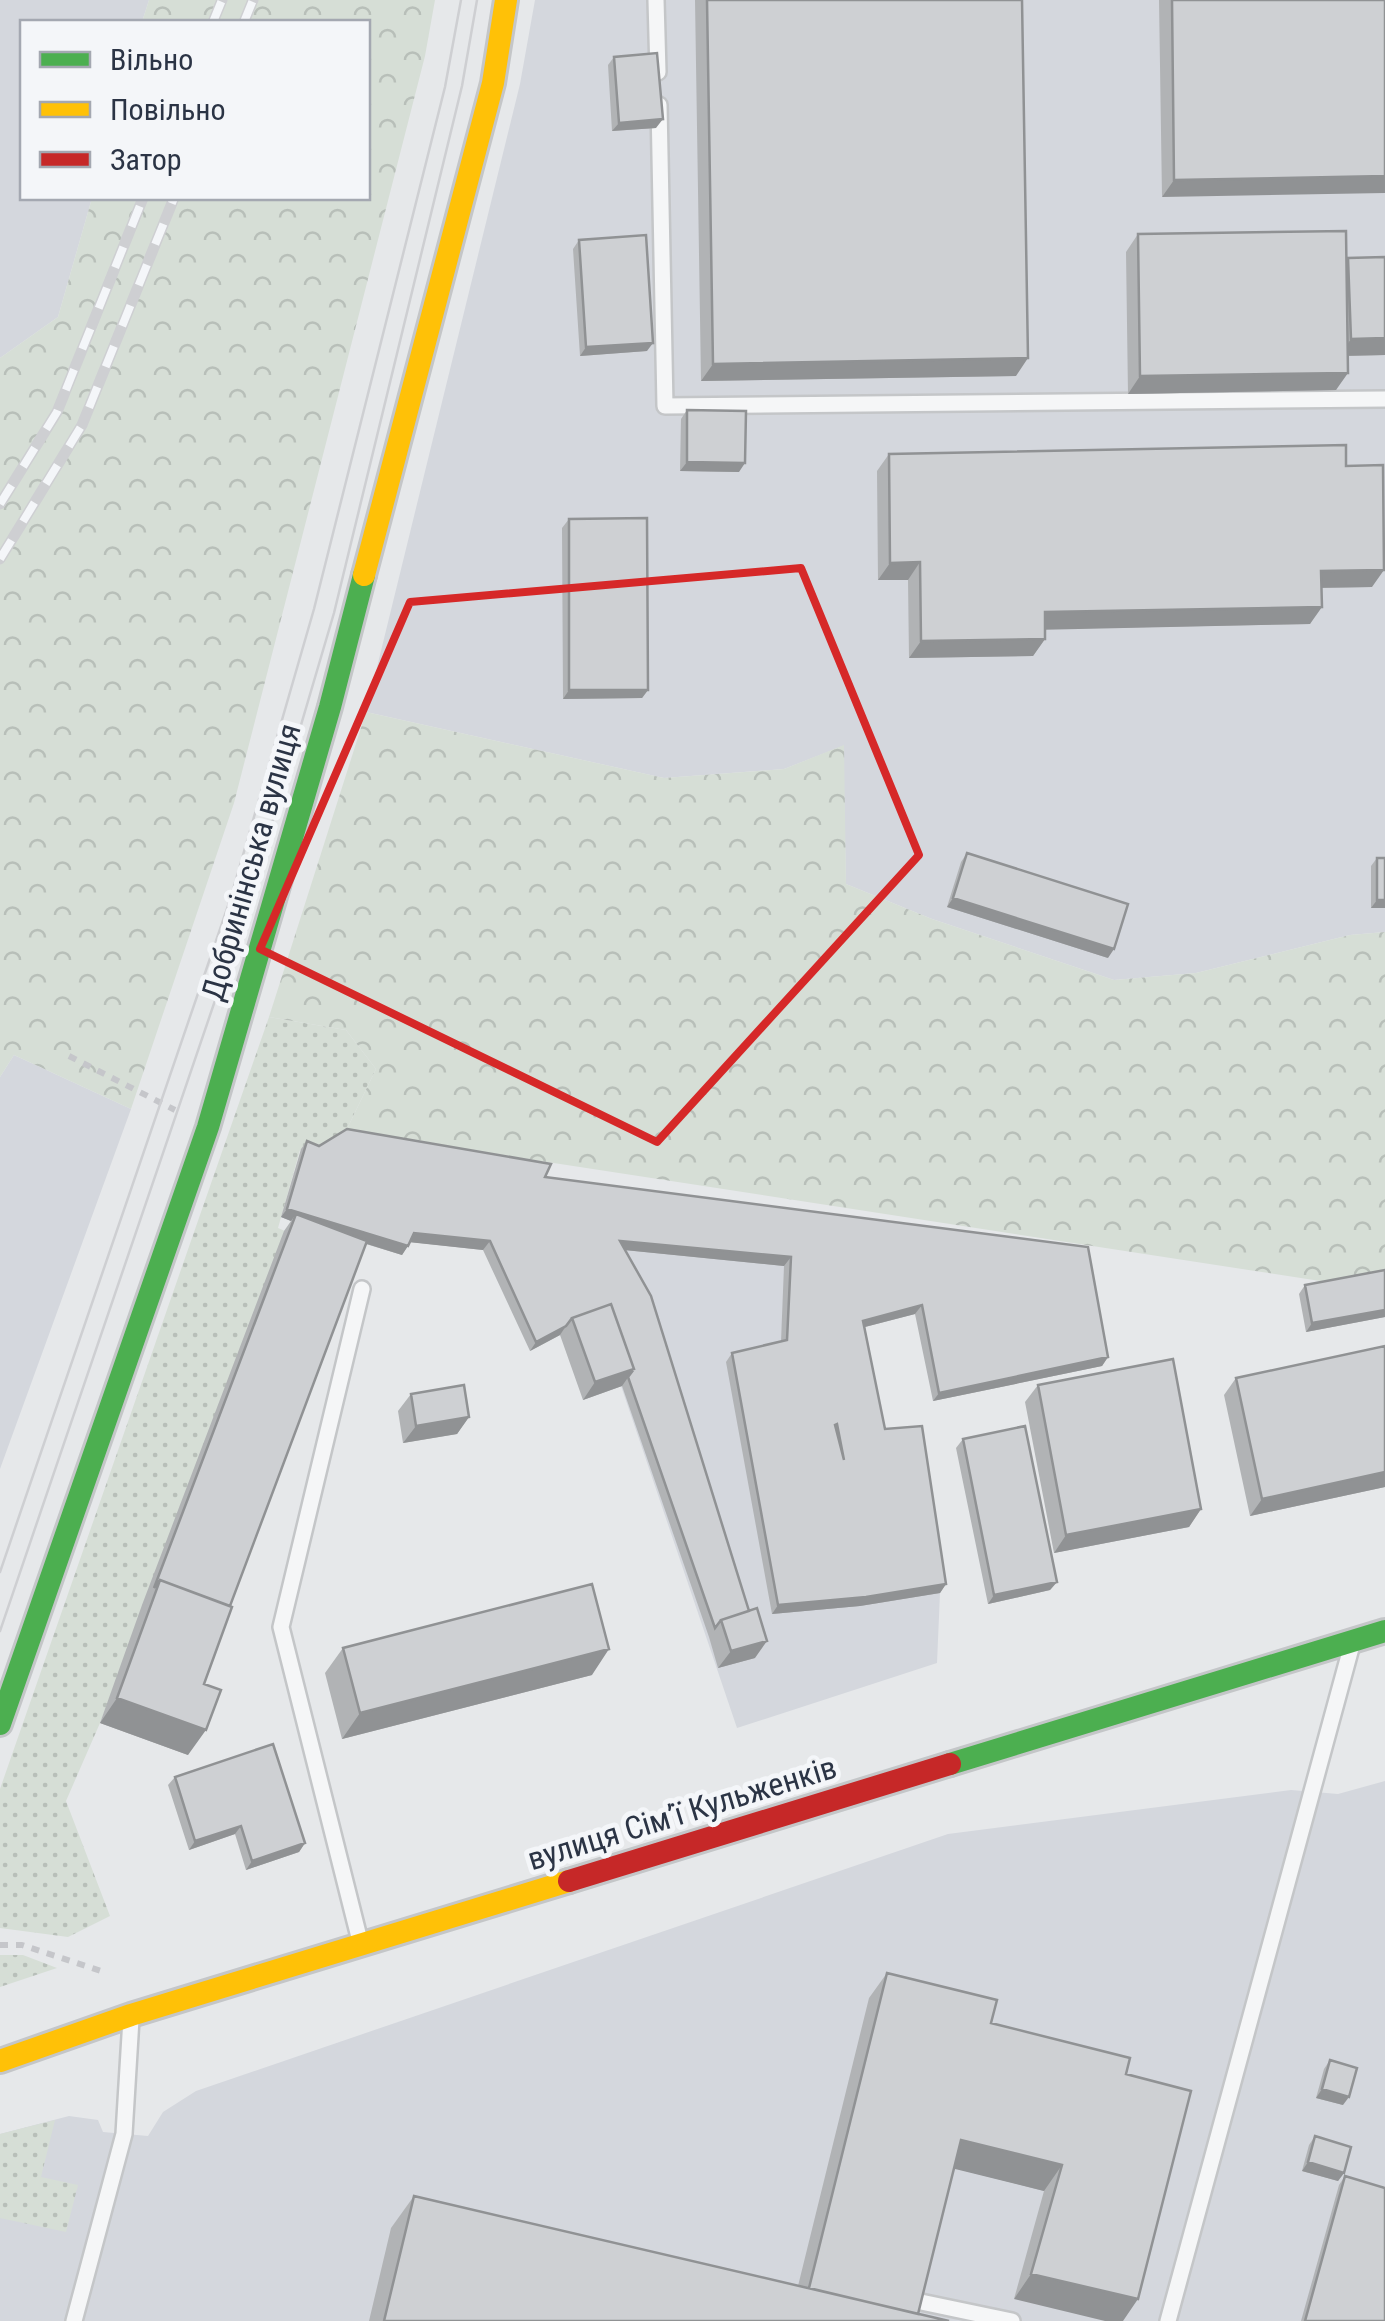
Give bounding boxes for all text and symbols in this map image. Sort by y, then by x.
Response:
legend [20,20,370,200]
text: Вільно [110,42,193,77]
text: Повільно [110,92,226,127]
text: Затор [110,142,182,177]
street label: Добринінська вулиця [193,719,309,1005]
street label: вулиця Сімʼї Кульженків [523,1748,841,1878]

